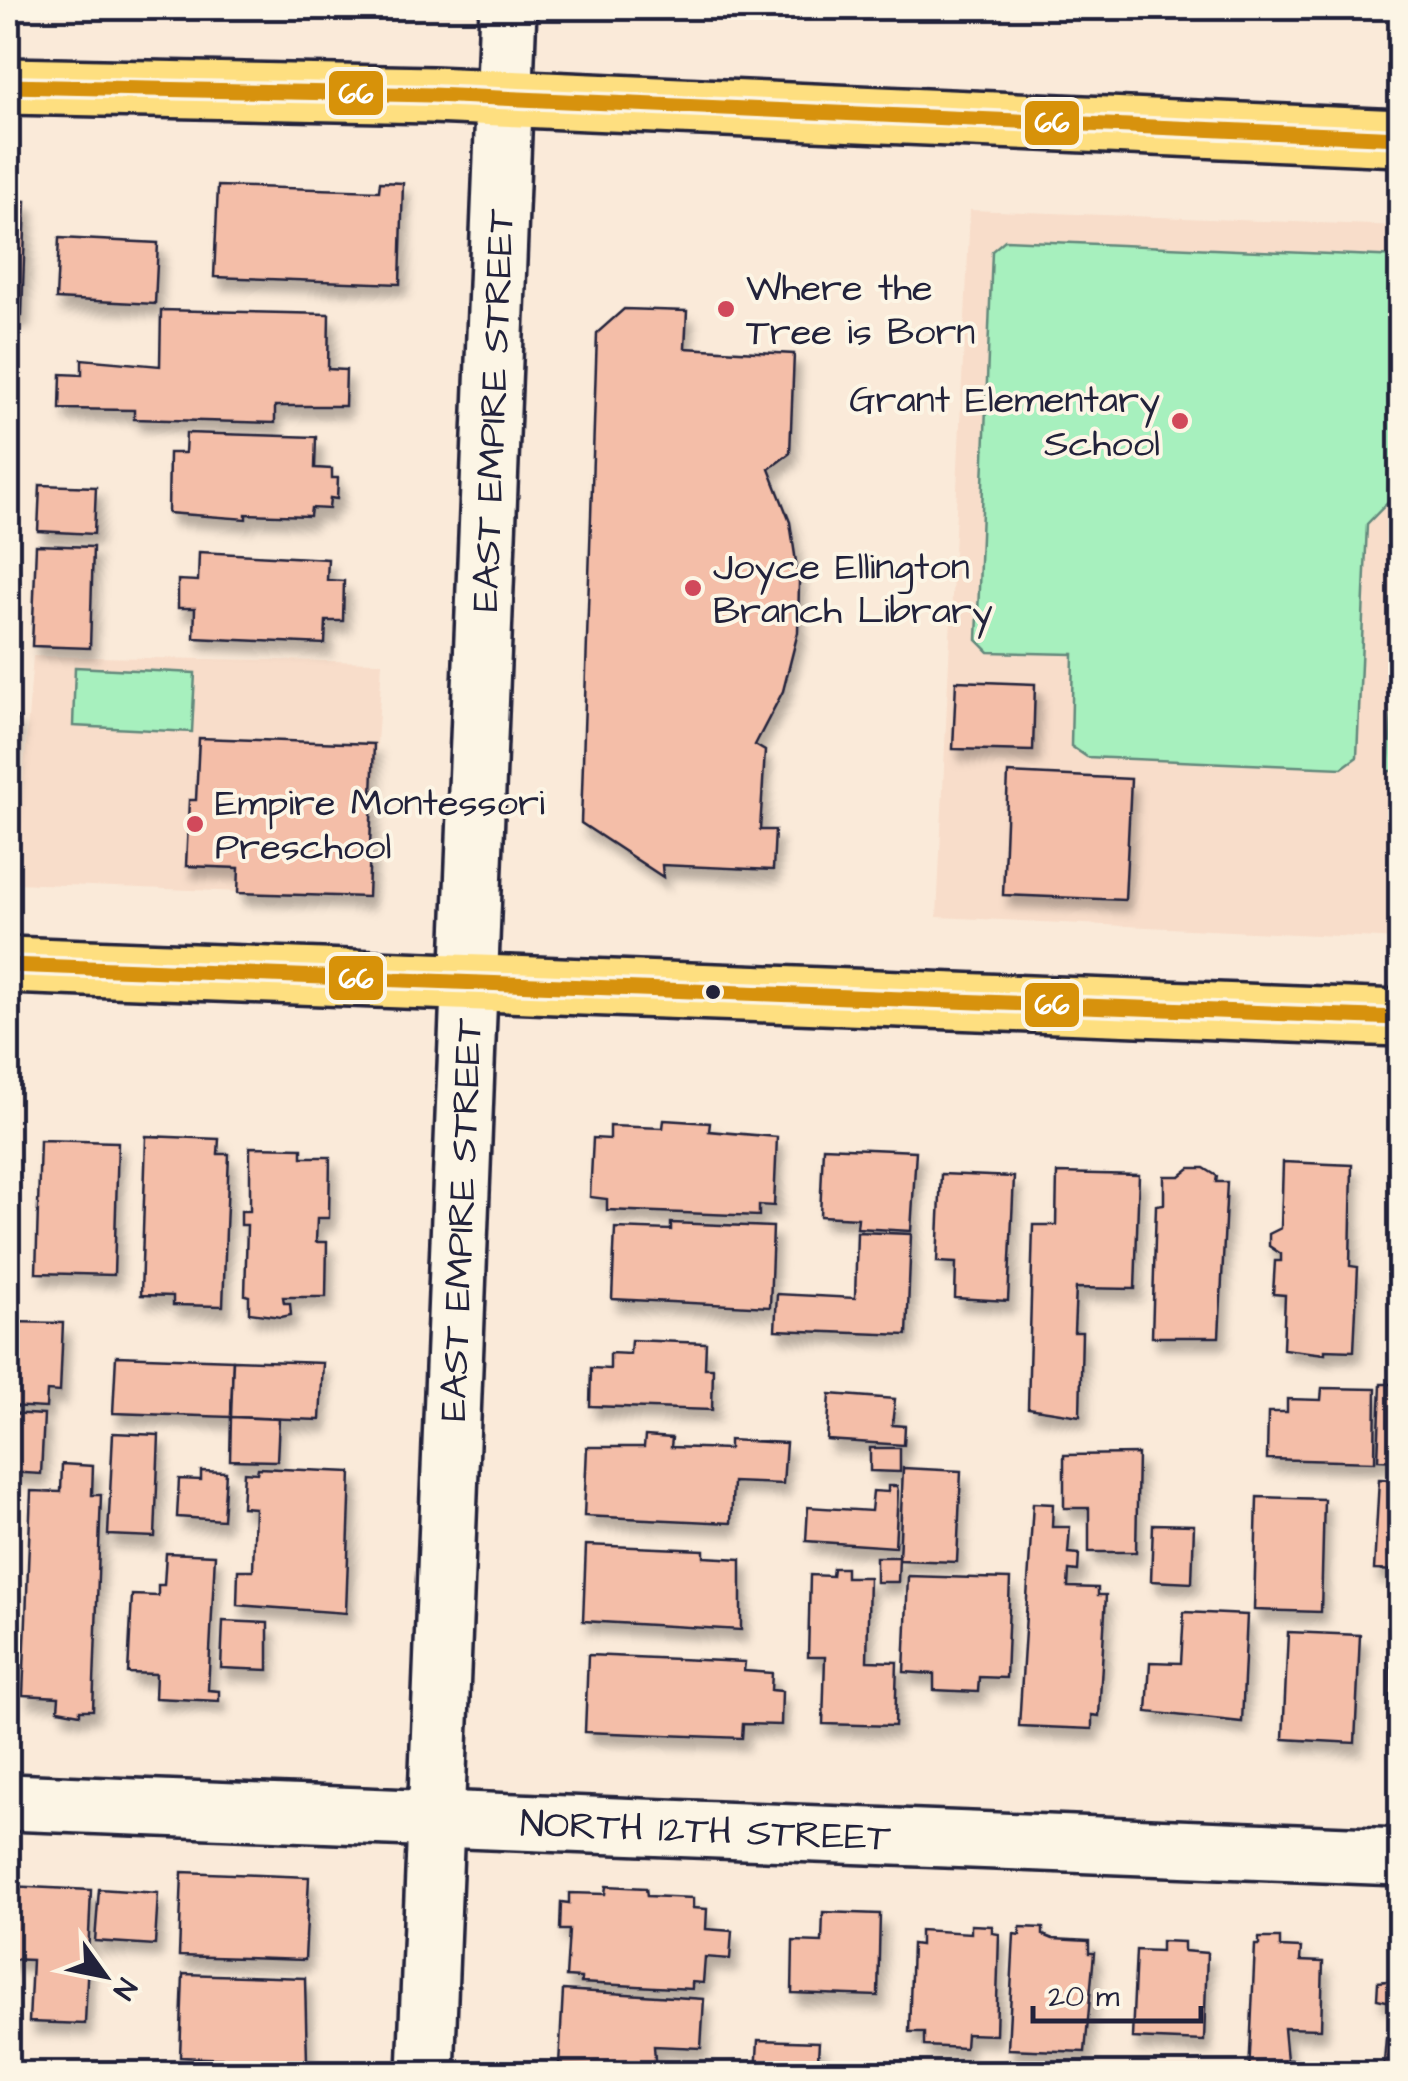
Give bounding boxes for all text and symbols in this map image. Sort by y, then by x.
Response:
line badge: 66 [327,69,385,117]
text: 66 [338,75,374,114]
line badge: 66 [1023,99,1081,147]
text: 66 [1034,104,1070,143]
street label: EAST EMPIRE STREET [460,208,528,613]
place label: Where the Tree is Born [746,263,975,359]
marker: Where the Tree is Born [715,298,737,320]
place label: Grant Elementary School [849,375,1160,471]
marker: Grant Elementary School [1169,410,1191,432]
place label: Joyce Ellington Branch Library [713,542,993,639]
marker: Joyce Ellington Branch Library [682,577,704,599]
place label: Empire Montessori Preschool [215,778,545,874]
marker: Empire Montessori Preschool [184,813,206,835]
line badge: 66 [327,954,385,1002]
text: 66 [338,960,374,999]
line badge: 66 [1023,981,1081,1029]
unlabelled marker [703,982,723,1002]
text: 66 [1034,986,1070,1025]
street label: EAST EMPIRE STREET [428,1017,496,1422]
street label: NORTH 12TH STREET [519,1798,892,1865]
north arrow [55,1926,155,2026]
scale bar [1033,1961,1200,2023]
text: N [103,1971,146,2007]
text: 20 m [1048,1976,1120,2018]

